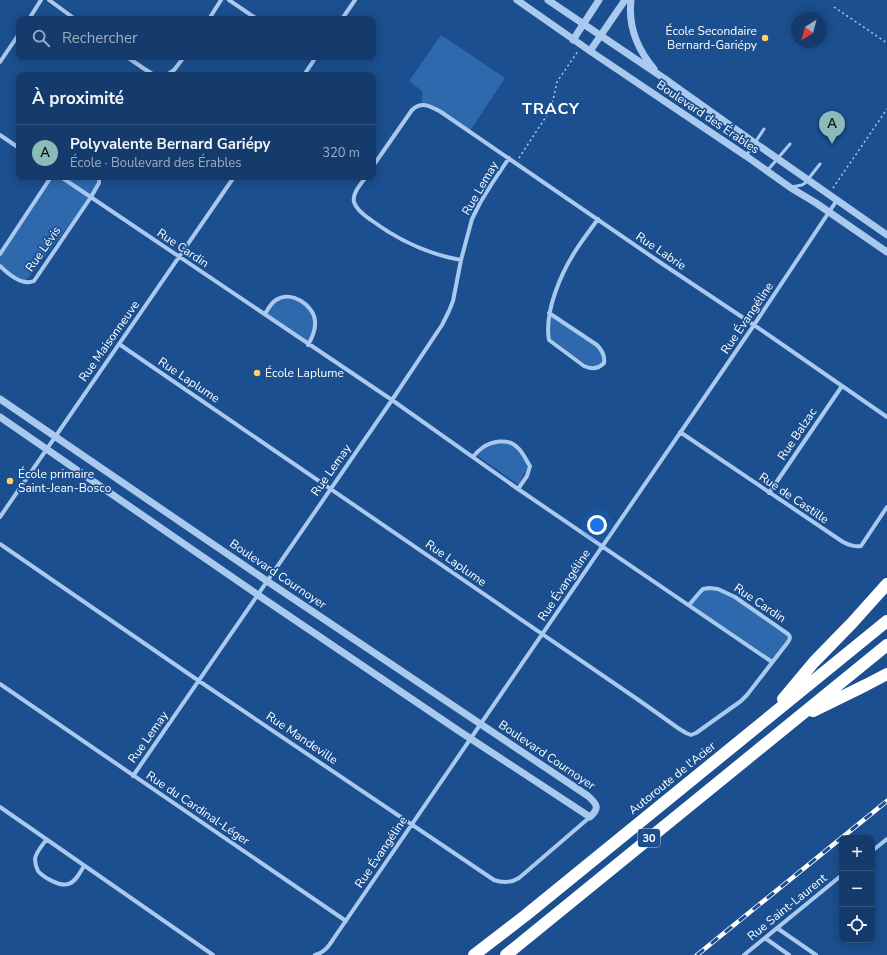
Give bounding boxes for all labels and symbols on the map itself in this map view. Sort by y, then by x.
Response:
north arrow [791,12,827,48]
place label: École Secondaire Bernard-Gariépy [666,23,758,53]
marker: École Secondaire Bernard-Gariépy [760,33,770,43]
street label: Boulevard des Érables [654,77,763,157]
district label: TRACY [522,98,580,120]
pin: A [819,111,845,144]
street label: Rue Lemay [458,157,502,218]
street label: Rue Lévis [22,223,65,275]
street label: Rue Cardin [154,225,212,271]
street label: Rue Labrie [633,228,689,274]
street label: Rue Évangéline [717,279,777,357]
street label: Rue Maisonneuve [75,297,143,385]
street label: Rue Laplume [155,354,223,406]
place label: École Laplume [265,365,344,381]
marker: École Laplume [252,368,262,378]
street label: Rue Balzac [774,404,821,463]
street label: Rue Lemay [307,440,355,499]
place label: École primaire Saint-Jean-Bosco [18,466,112,496]
street label: Rue de Castille [756,469,832,527]
marker: École primaire Saint-Jean-Bosco [5,476,15,486]
your location [587,515,607,535]
street label: Boulevard Cournoyer [226,536,330,613]
street label: Rue Laplume [422,536,490,590]
street label: Rue Évangéline [534,546,594,624]
street label: Rue Cardin [731,580,789,626]
street label: Rue Lemay [124,707,172,766]
street label: Rue Mandeville [263,708,341,768]
street label: Boulevard Cournoyer [495,717,599,794]
street label: Autoroute de l'Acier [625,738,719,818]
street label: Rue du Cardinal-Léger [143,767,253,849]
street label: Rue Évangéline [351,813,411,891]
road number: 30 [638,829,660,847]
street label: Rue Saint-Laurent [744,869,831,944]

